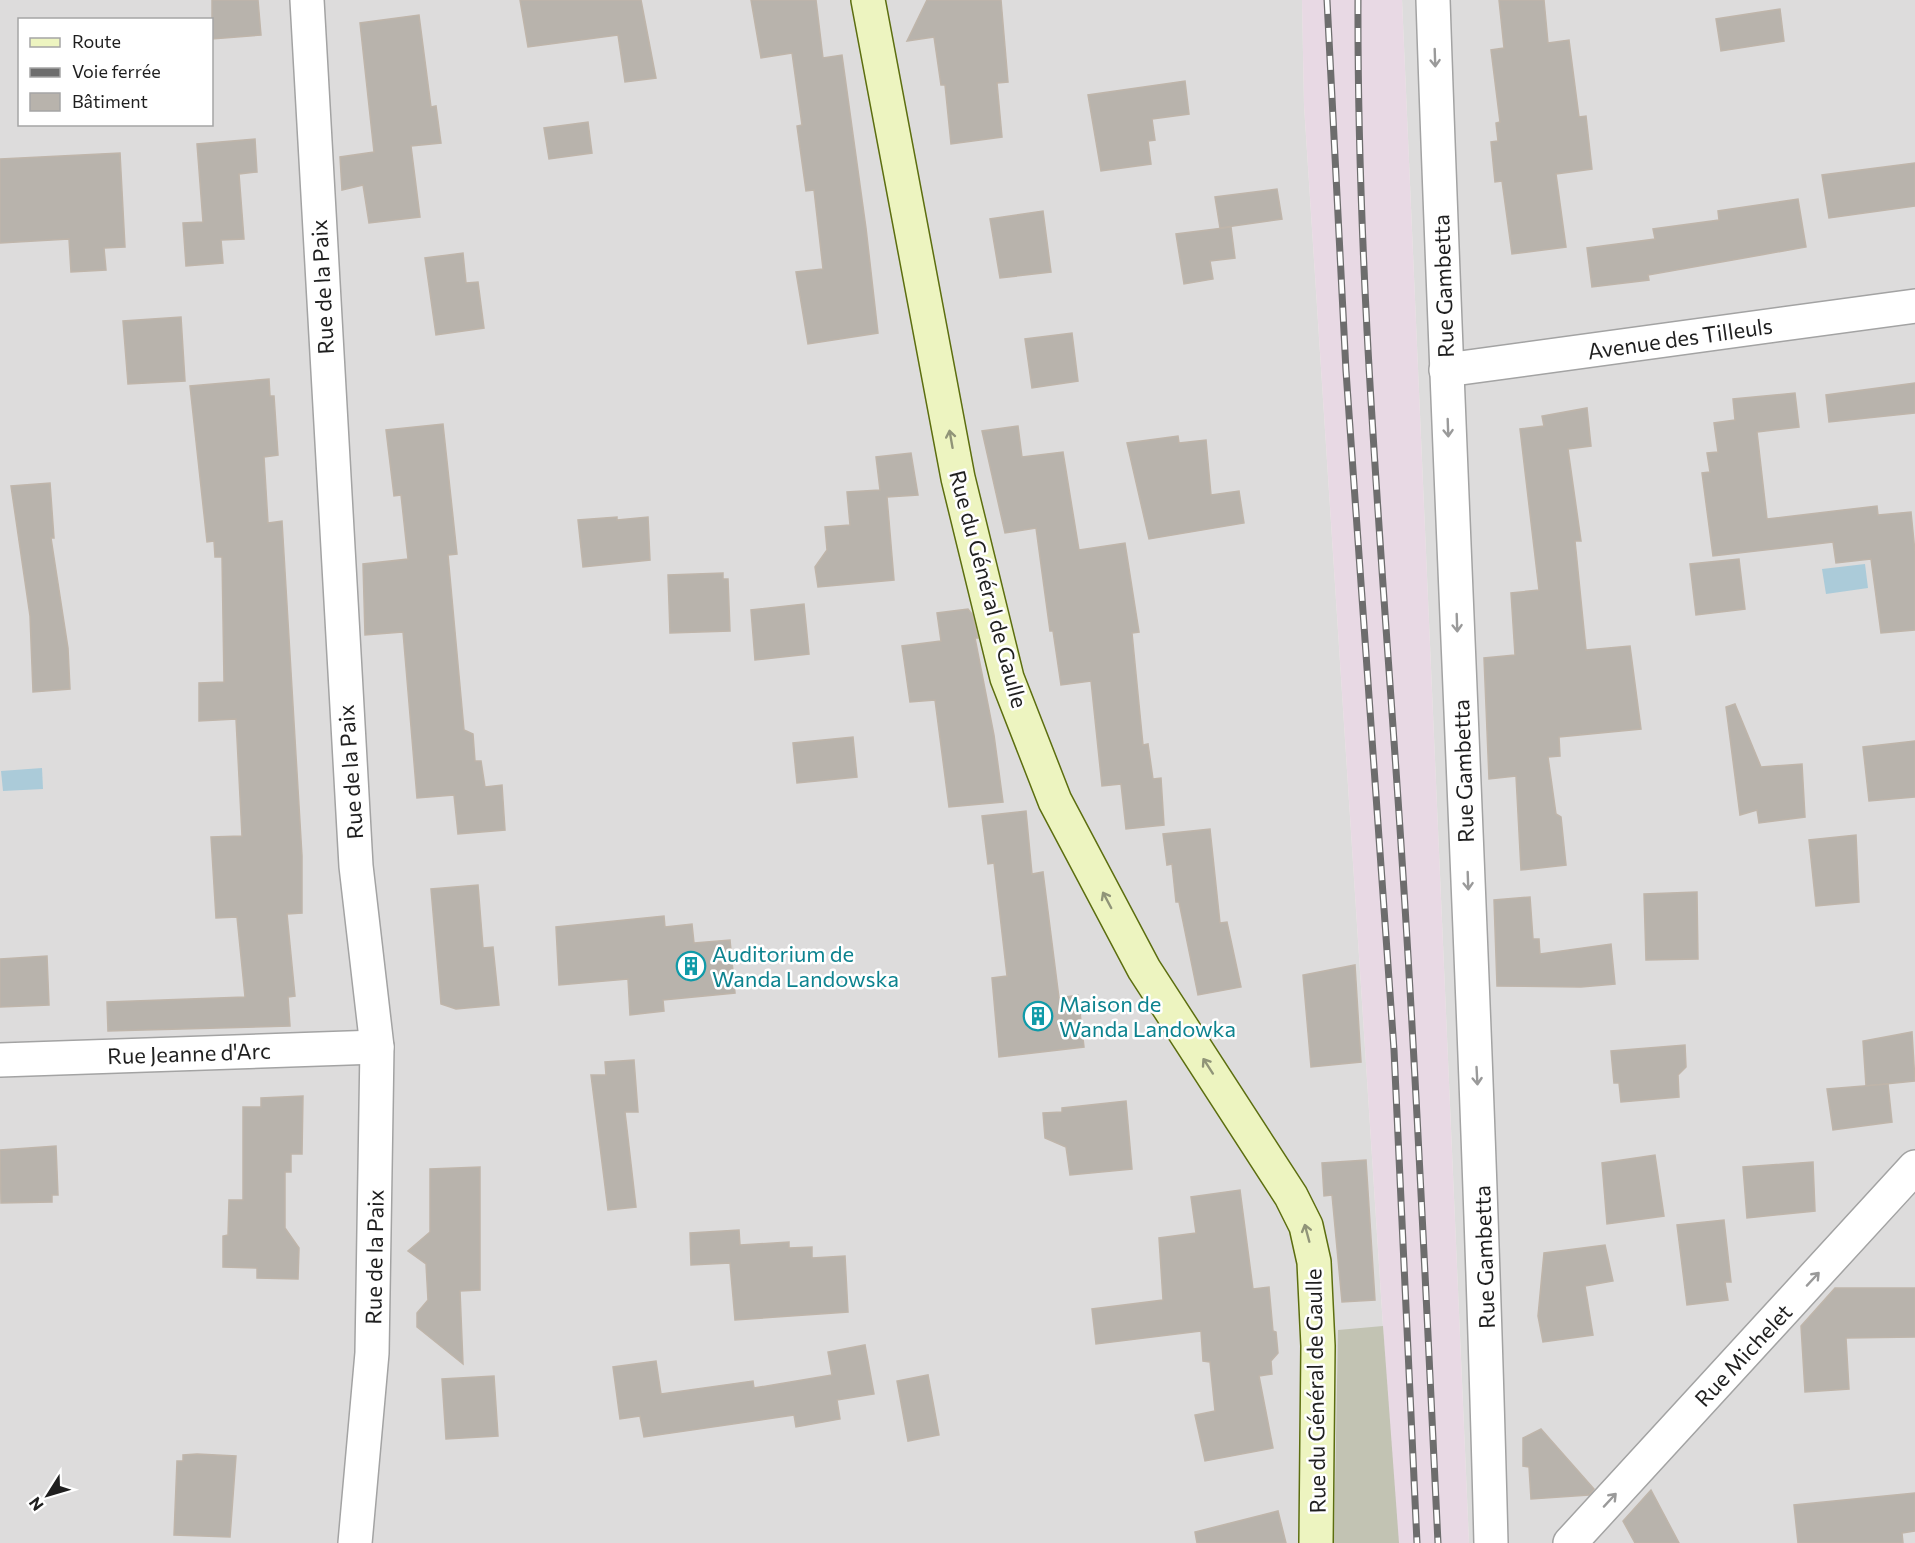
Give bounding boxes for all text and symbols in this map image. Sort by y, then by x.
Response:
legend [18,18,213,126]
text: Route [72,30,121,52]
one-way arrow [1429,48,1441,68]
text: Voie ferrée [72,60,161,82]
text: Bâtiment [72,90,148,112]
street label: Rue Gambetta [1427,214,1459,358]
street label: Rue de la Paix [305,218,339,355]
street label: Avenue des Tilleuls [1586,312,1774,364]
one-way arrow [1443,418,1454,438]
one-way arrow [945,430,956,449]
street label: Rue du Général de Gaulle [944,467,1034,711]
one-way arrow [1451,613,1462,633]
street label: Rue Gambetta [1447,699,1479,843]
street label: Rue de la Paix [332,703,368,840]
one-way arrow [1462,870,1473,890]
one-way arrow [1101,891,1112,909]
place label: Auditorium de Wanda Landowska [712,940,899,992]
building icon: Auditorium de Wanda Landowska [675,950,707,982]
place label: Maison de Wanda Landowka [1059,990,1236,1042]
building icon: Maison de Wanda Landowka [1022,1000,1054,1032]
street label: Rue Jeanne d'Arc [107,1037,271,1069]
one-way arrow [1202,1059,1214,1075]
one-way arrow [1471,1065,1482,1085]
street label: Rue Gambetta [1468,1185,1500,1329]
street label: Rue de la Paix [359,1189,389,1325]
one-way arrow [1301,1224,1313,1243]
street label: Rue du Général de Gaulle [1299,1268,1331,1514]
one-way arrow [1806,1272,1820,1287]
street label: Rue Michelet [1689,1298,1797,1412]
north arrow [18,1465,78,1525]
one-way arrow [1603,1493,1617,1508]
text: N [24,1494,47,1515]

